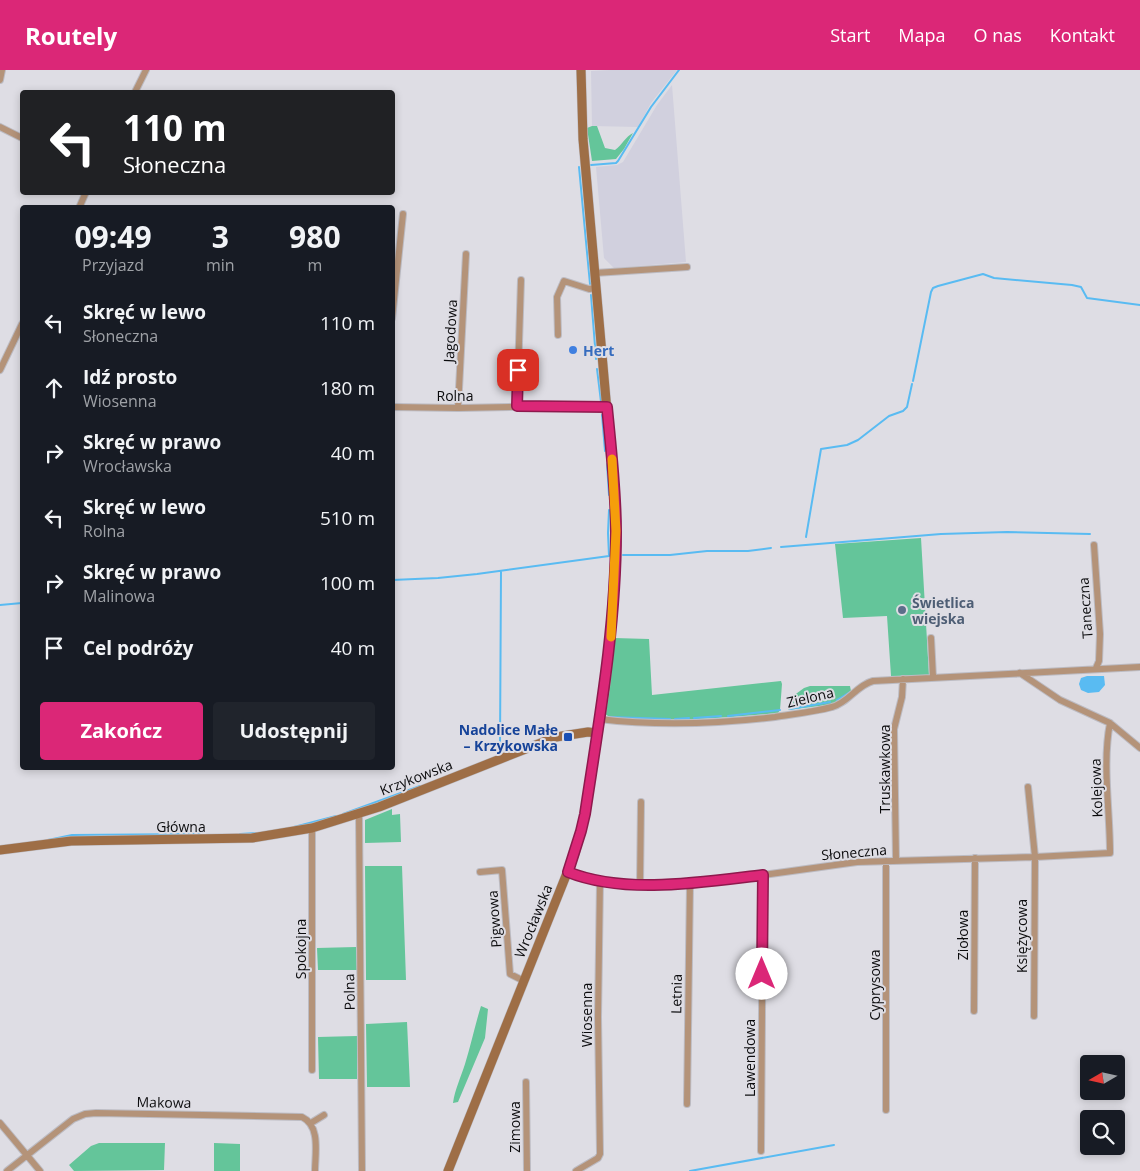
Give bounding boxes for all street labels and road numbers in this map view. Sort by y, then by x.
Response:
street label: Jagodowa [439,299,461,365]
street label: Rolna [437,386,473,405]
street label: Taneczna [1073,577,1097,639]
street label: Zielona [785,682,835,712]
street label: Truskawkowa [875,724,894,814]
street label: Krzykowska [377,754,455,800]
street label: Kolejowa [1085,758,1107,818]
street label: Główna [156,817,206,836]
street label: Słoneczna [820,840,888,864]
street label: Wrocławska [510,881,556,961]
street label: Pigwowa [483,890,505,948]
street label: Księżycowa [1012,899,1031,973]
street label: Ziołowa [953,910,972,960]
street label: Spokojna [291,919,310,979]
street label: Cyprysowa [865,950,884,1020]
street label: Polna [339,973,359,1011]
street label: Letnia [666,974,686,1014]
street label: Wiosenna [577,983,596,1047]
street label: Lawendowa [740,1019,759,1097]
street label: Makowa [136,1092,192,1112]
street label: Zimowa [505,1101,524,1153]

